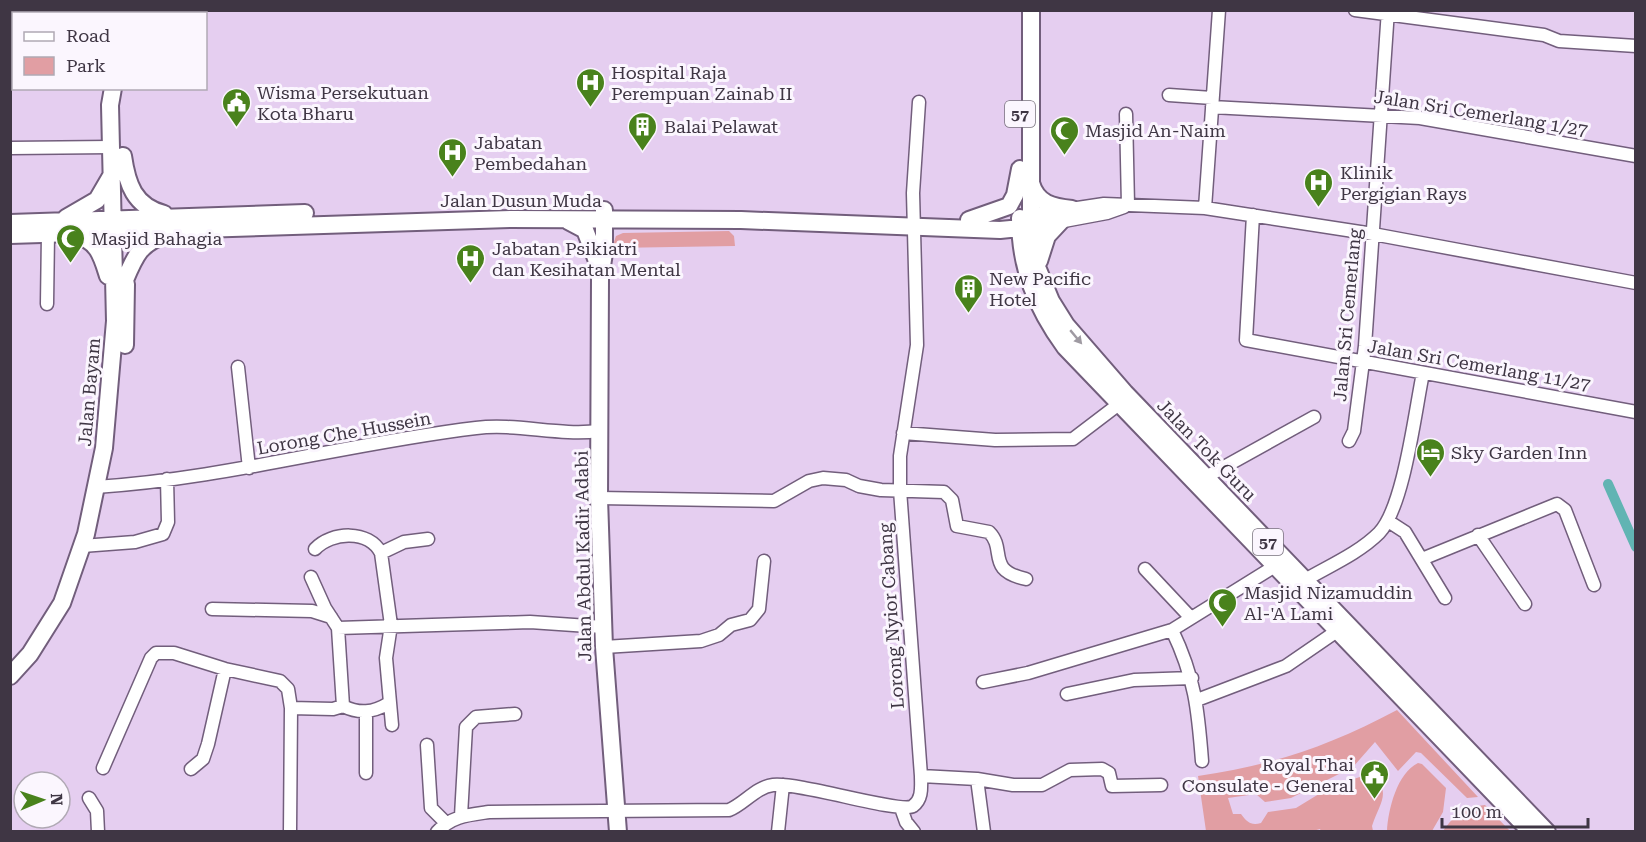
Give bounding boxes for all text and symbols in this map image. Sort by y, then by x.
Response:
legend [12,12,207,90]
text: Road [66,25,111,46]
text: Park [66,55,106,76]
place label: Hospital Raja Perempuan Zainab II [611,62,792,104]
hospital icon: Hospital Raja Perempuan Zainab II [574,66,606,108]
place label: Wisma Persekutuan Kota Bharu [257,82,429,124]
public building icon: Wisma Persekutuan Kota Bharu [220,86,252,128]
street label: Jalan Sri Cemerlang 1/27 [1373,86,1589,140]
road number: 57 [1005,101,1035,127]
building icon: Balai Pelawat [627,110,659,152]
mosque icon: Masjid An-Naim [1048,114,1080,156]
place label: Balai Pelawat [664,116,778,137]
place label: Masjid An-Naim [1085,120,1226,141]
place label: Jabatan Pembedahan [474,132,587,174]
hospital icon: Jabatan Pembedahan [437,136,469,178]
place label: Klinik Pergigian Rays [1340,162,1467,204]
hospital icon: Klinik Pergigian Rays [1303,166,1335,208]
street label: Jalan Dusun Muda [440,190,602,211]
mosque icon: Masjid Bahagia [54,222,86,264]
street label: Jalan Sri Cemerlang [1329,227,1365,402]
place label: Masjid Bahagia [91,228,223,249]
place label: Jabatan Psikiatri dan Kesihatan Mental [492,238,681,280]
hospital icon: Jabatan Psikiatri dan Kesihatan Mental [455,242,487,284]
place label: New Pacific Hotel [989,268,1091,310]
building icon: New Pacific Hotel [952,272,984,314]
one-way arrow [1069,329,1082,345]
street label: Jalan Sri Cemerlang 11/27 [1366,335,1592,395]
street label: Jalan Bayam [74,337,104,447]
street label: Jalan Tok Guru [1153,395,1261,505]
street label: Lorong Che Hussein [255,407,433,459]
hotel icon: Sky Garden Inn [1414,436,1446,478]
place label: Sky Garden Inn [1451,442,1588,463]
street label: Jalan Abdul Kadir Adabi [571,450,595,662]
street label: Lorong Nyior Cabang [874,522,908,710]
road number: 57 [1253,529,1283,555]
place label: Masjid Nizamuddin Al-'A Lami [1244,582,1413,624]
mosque icon: Masjid Nizamuddin Al-'A Lami [1207,586,1239,628]
place label: Royal Thai Consulate - General [1182,754,1354,796]
public building icon: Royal Thai Consulate - General [1359,758,1391,800]
north arrow [12,770,72,830]
scale bar [1442,791,1588,829]
text: N [47,793,66,806]
text: 100 m [1451,801,1502,822]

